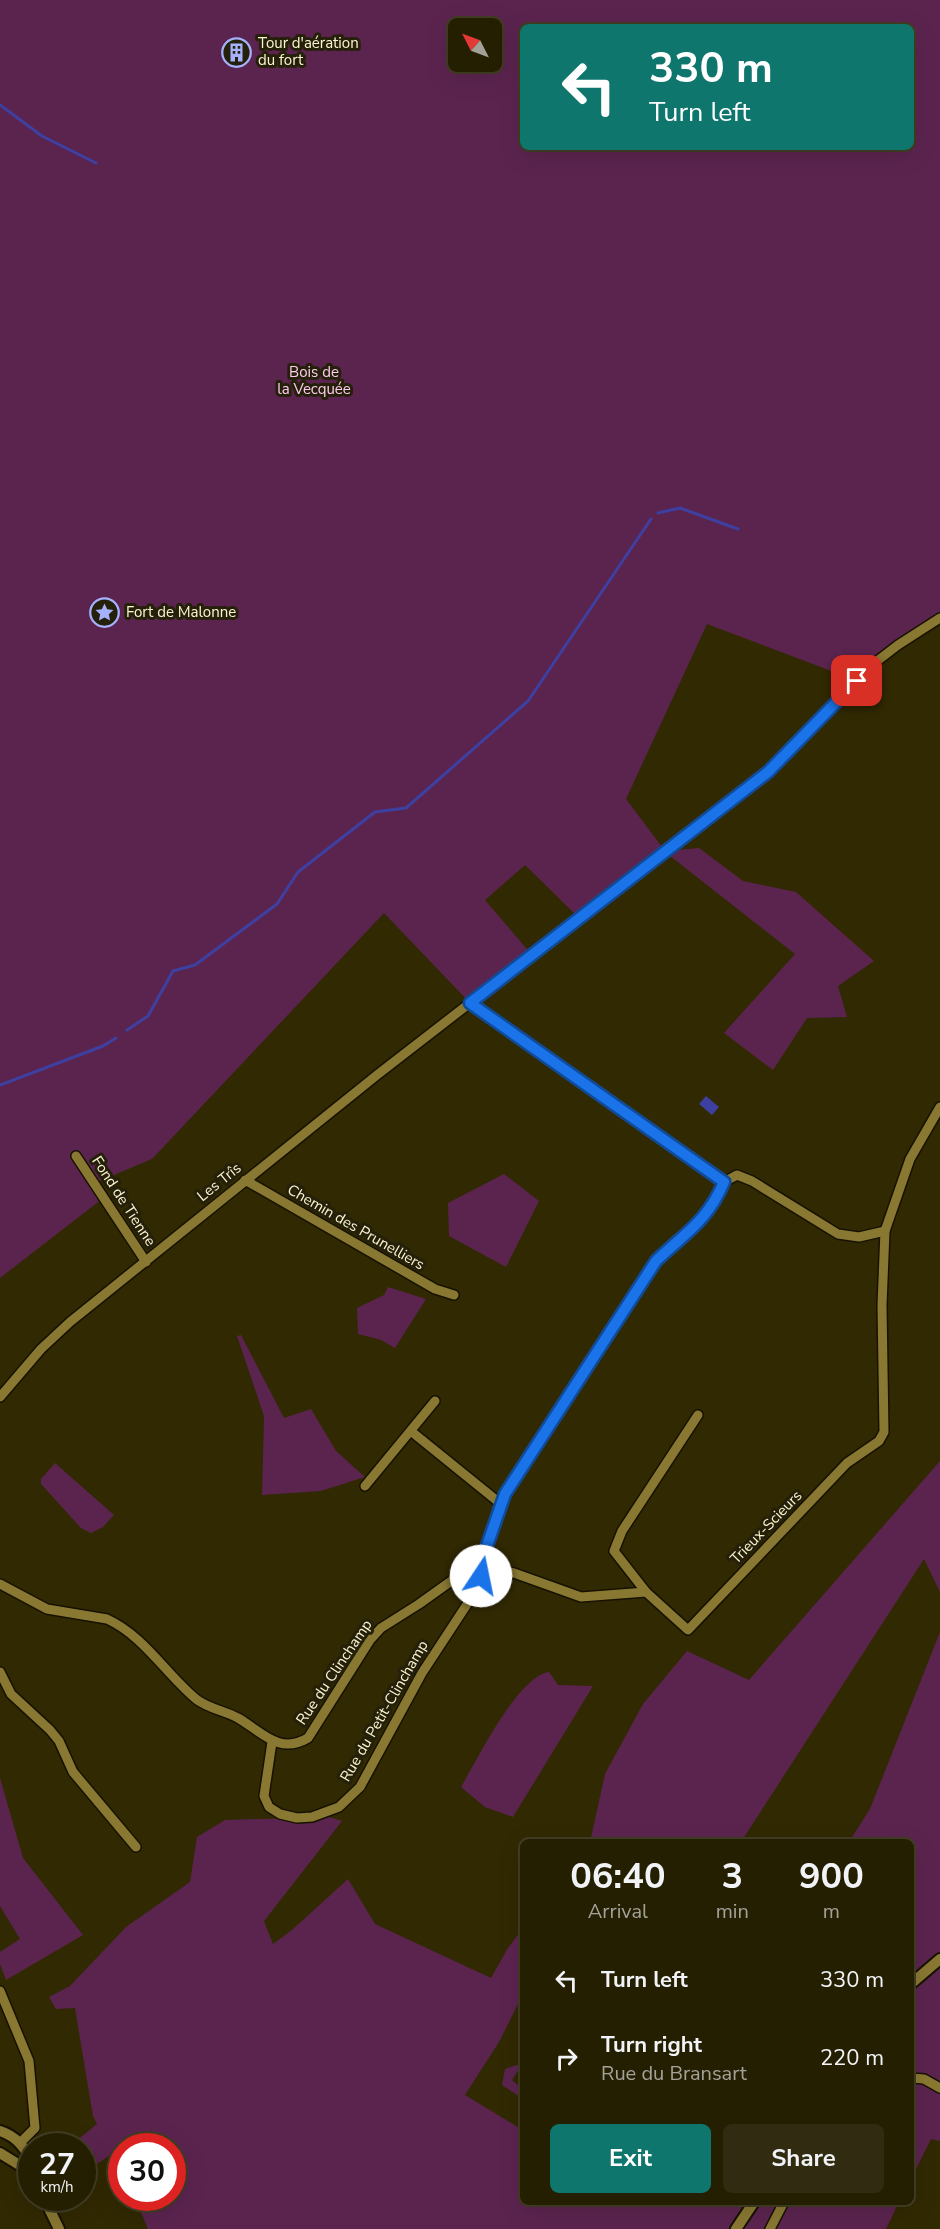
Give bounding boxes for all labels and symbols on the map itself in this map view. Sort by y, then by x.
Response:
north arrow [448,18,502,72]
place label: Tour d'aération du fort [258,33,359,70]
building icon: Tour d'aération du fort [221,36,253,68]
park label: Bois de la Vecquée [277,362,351,399]
place icon: Fort de Malonne [89,596,121,628]
place label: Fort de Malonne [126,602,236,622]
pin [831,655,882,706]
street label: Fond de Tienne [87,1152,161,1250]
street label: Les Trîs [193,1158,245,1206]
street label: Chemin des Prunelliers [284,1179,428,1275]
street label: Trieux-Scieurs [726,1486,806,1568]
position arrow [449,1544,513,1608]
street label: Rue du Clinchamp [291,1615,377,1729]
street label: Rue du Petit-Clinchamp [335,1636,433,1785]
speed limit sign: 30 [108,2133,186,2211]

